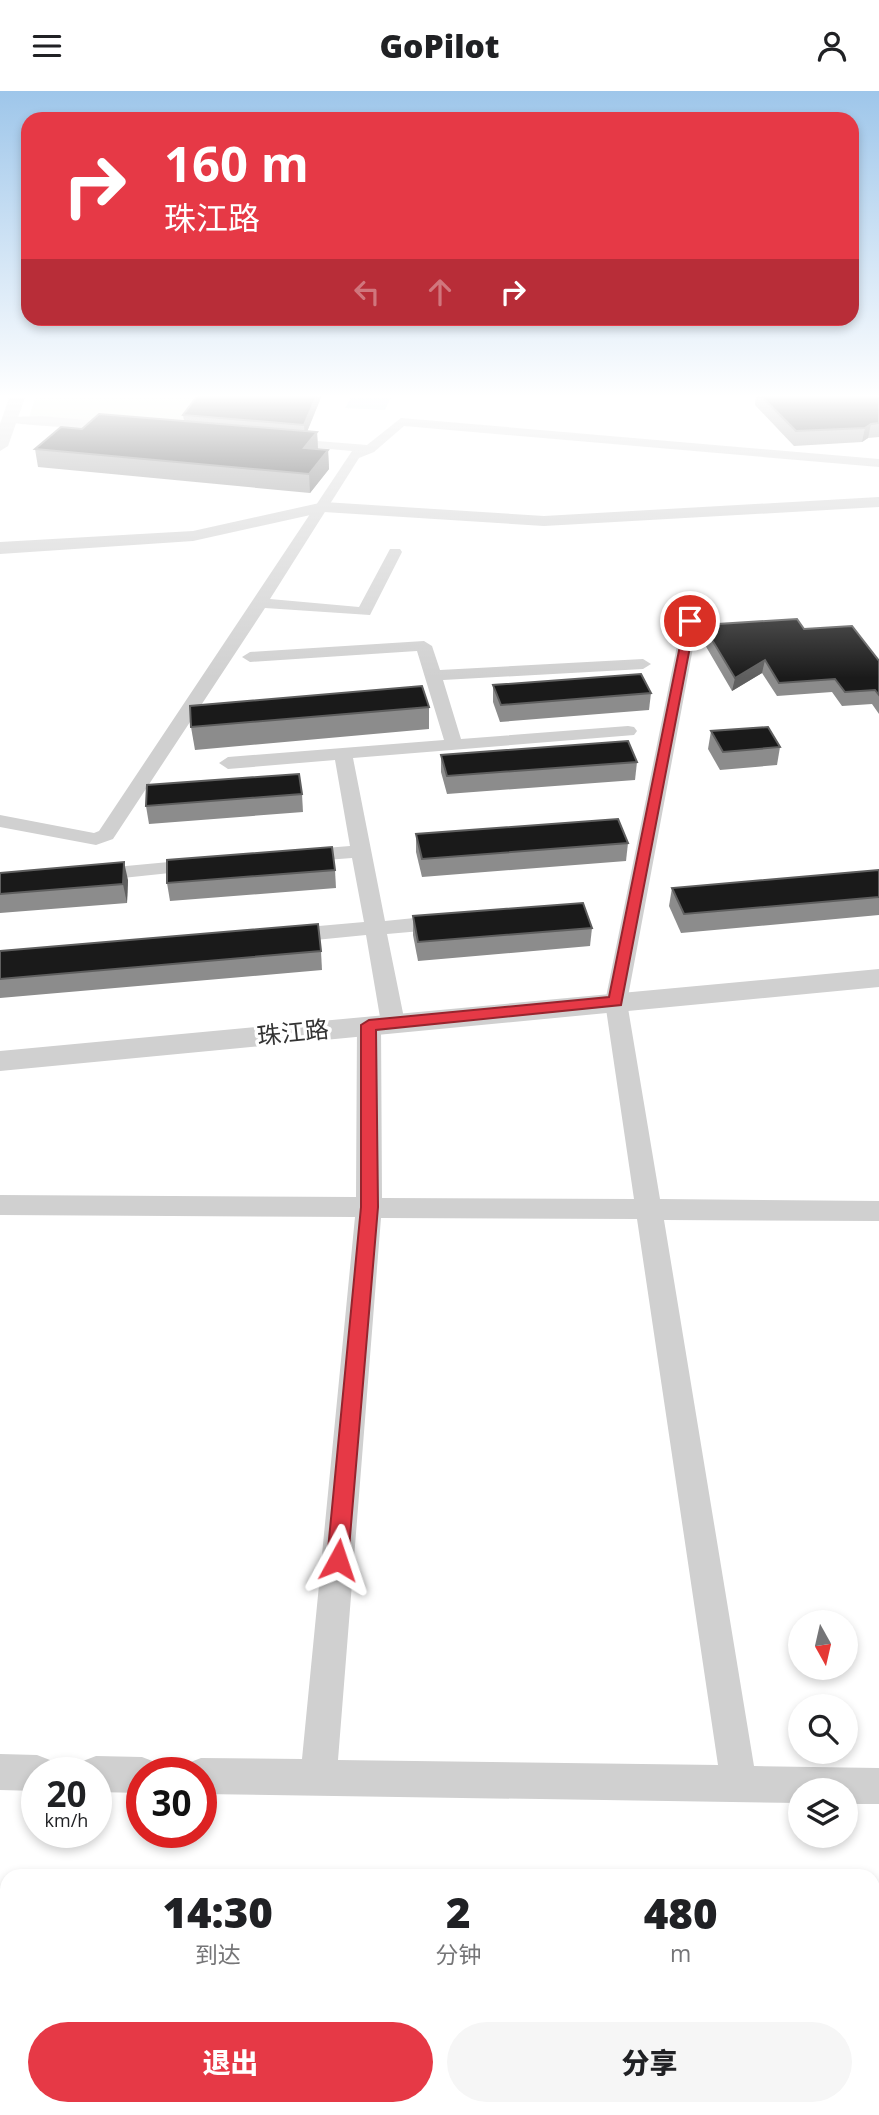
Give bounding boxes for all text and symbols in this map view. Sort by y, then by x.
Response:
text: GoPilot [379,24,500,67]
icon: menu [28,27,66,65]
icon: person [813,27,851,65]
text: 160 m [164,130,309,196]
icon: right [49,140,140,231]
text: 珠江路 [164,196,260,239]
icon: left [348,273,386,311]
icon: ahead [421,273,459,311]
icon: right [494,273,532,311]
pin [660,591,720,651]
icon: arrive [671,602,709,640]
street label: 珠江路 [255,1011,330,1052]
position arrow [301,1523,375,1597]
north arrow [788,1610,858,1680]
map controls [788,1610,858,1848]
button: search [788,1694,858,1764]
speed limit sign: 30 [126,1757,217,1848]
text: 20 [46,1770,87,1817]
button: layers [788,1778,858,1848]
text: km/h [45,1808,88,1832]
text: 14:30 [162,1883,273,1940]
text: 2 [446,1883,471,1940]
text: 480 [644,1884,718,1941]
text: m [670,1937,691,1969]
text: 到达 [195,1938,241,1970]
text: 分钟 [435,1938,481,1970]
button: 退出 [28,2022,433,2102]
button: 分享 [447,2022,852,2102]

